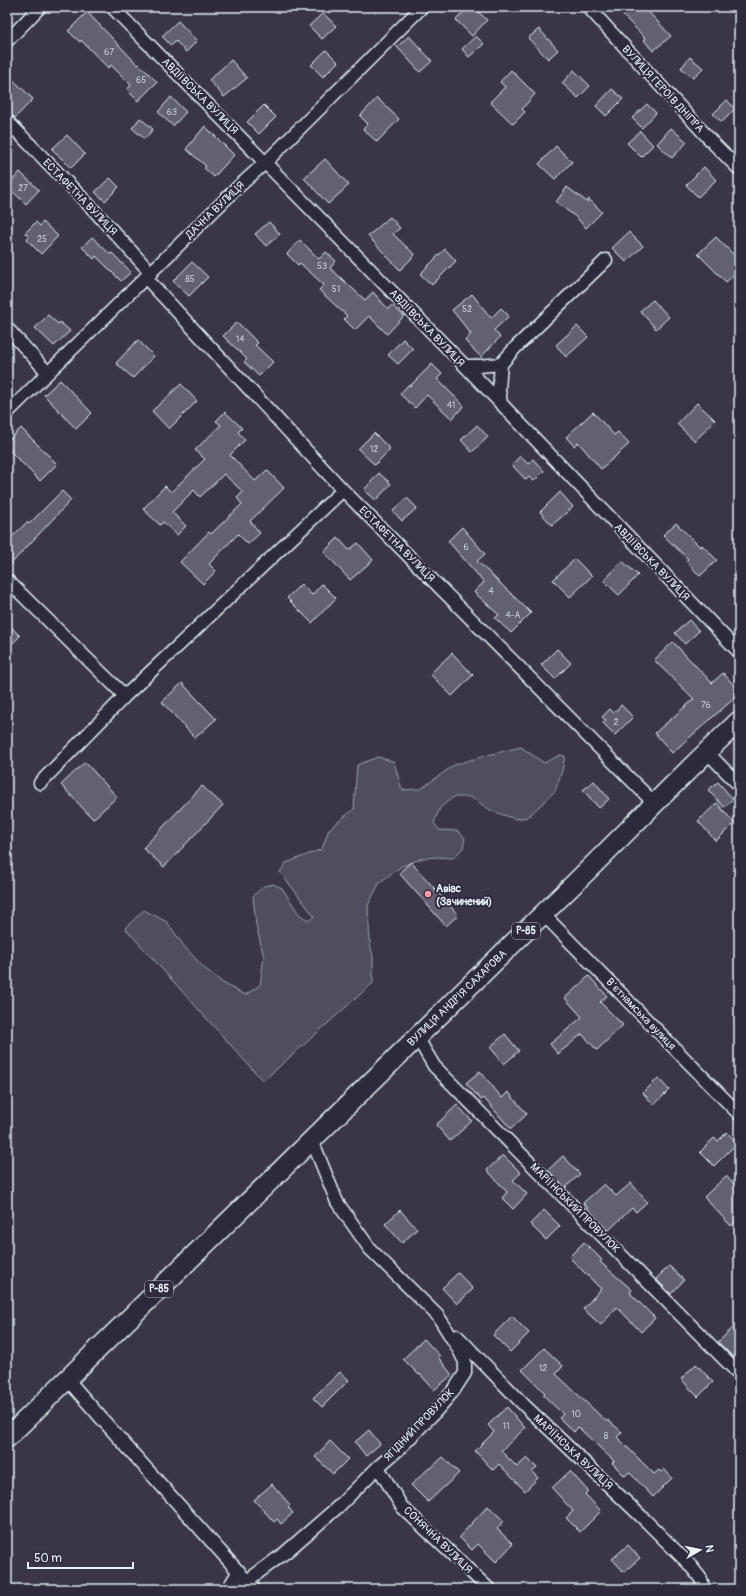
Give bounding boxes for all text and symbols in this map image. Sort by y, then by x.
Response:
street label: ВУЛИЦЯ ГЕРОЇВ ДНІПРА [619,43,707,135]
house number: 67 [104,47,114,58]
street label: АВДІЇВСЬКА ВУЛИЦЯ [159,55,241,137]
house number: 65 [136,75,146,86]
house number: 63 [167,107,177,118]
street label: ЕСТАФЕТНА ВУЛИЦЯ [40,156,120,238]
street label: ДАЧНА ВУЛИЦЯ [182,179,247,242]
house number: 27 [18,183,28,194]
house number: 25 [37,234,47,245]
house number: 53 [317,261,327,272]
house number: 85 [185,274,195,285]
house number: 51 [332,284,340,295]
street label: АВДІЇВСЬКА ВУЛИЦЯ [387,287,467,369]
house number: 52 [462,304,472,315]
house number: 14 [236,334,245,345]
house number: 41 [447,400,455,411]
house number: 12 [370,444,378,455]
street label: ЕСТАФЕТНА ВУЛИЦЯ [356,503,438,585]
street label: АВДІЇВСЬКА ВУЛИЦЯ [612,521,692,603]
house number: 6 [463,542,469,553]
house number: 4 [488,586,494,597]
house number: 4-А [506,610,521,621]
house number: 76 [701,700,711,711]
house number: 2 [613,717,619,728]
place label: Авіас (Зачинений) [436,882,492,908]
marker: Авіас (Зачинений) [423,889,433,899]
road number: Р-85 [512,923,540,939]
street label: ВУЛИЦЯ АНДРІЯ САХАРОВА [404,947,510,1049]
street label: Вʼєтнамська вулиця [603,975,679,1053]
street label: МАРІЇНСЬКИЙ ПРОВУЛОК [527,1160,623,1256]
road number: Р-85 [145,1281,173,1297]
house number: 12 [539,1363,547,1374]
street label: ЯГІДНИЙ ПРОВУЛОК [381,1386,457,1464]
house number: 10 [571,1409,581,1420]
street label: МАРІЇНСЬКА ВУЛИЦЯ [531,1412,615,1492]
house number: 11 [502,1421,510,1432]
house number: 8 [604,1431,609,1442]
street label: СОНЯЧНА ВУЛИЦЯ [401,1504,475,1576]
north arrow [680,1530,720,1570]
scale bar [28,1544,133,1570]
text: N [702,1544,716,1554]
text: 50 m [34,1551,62,1566]

